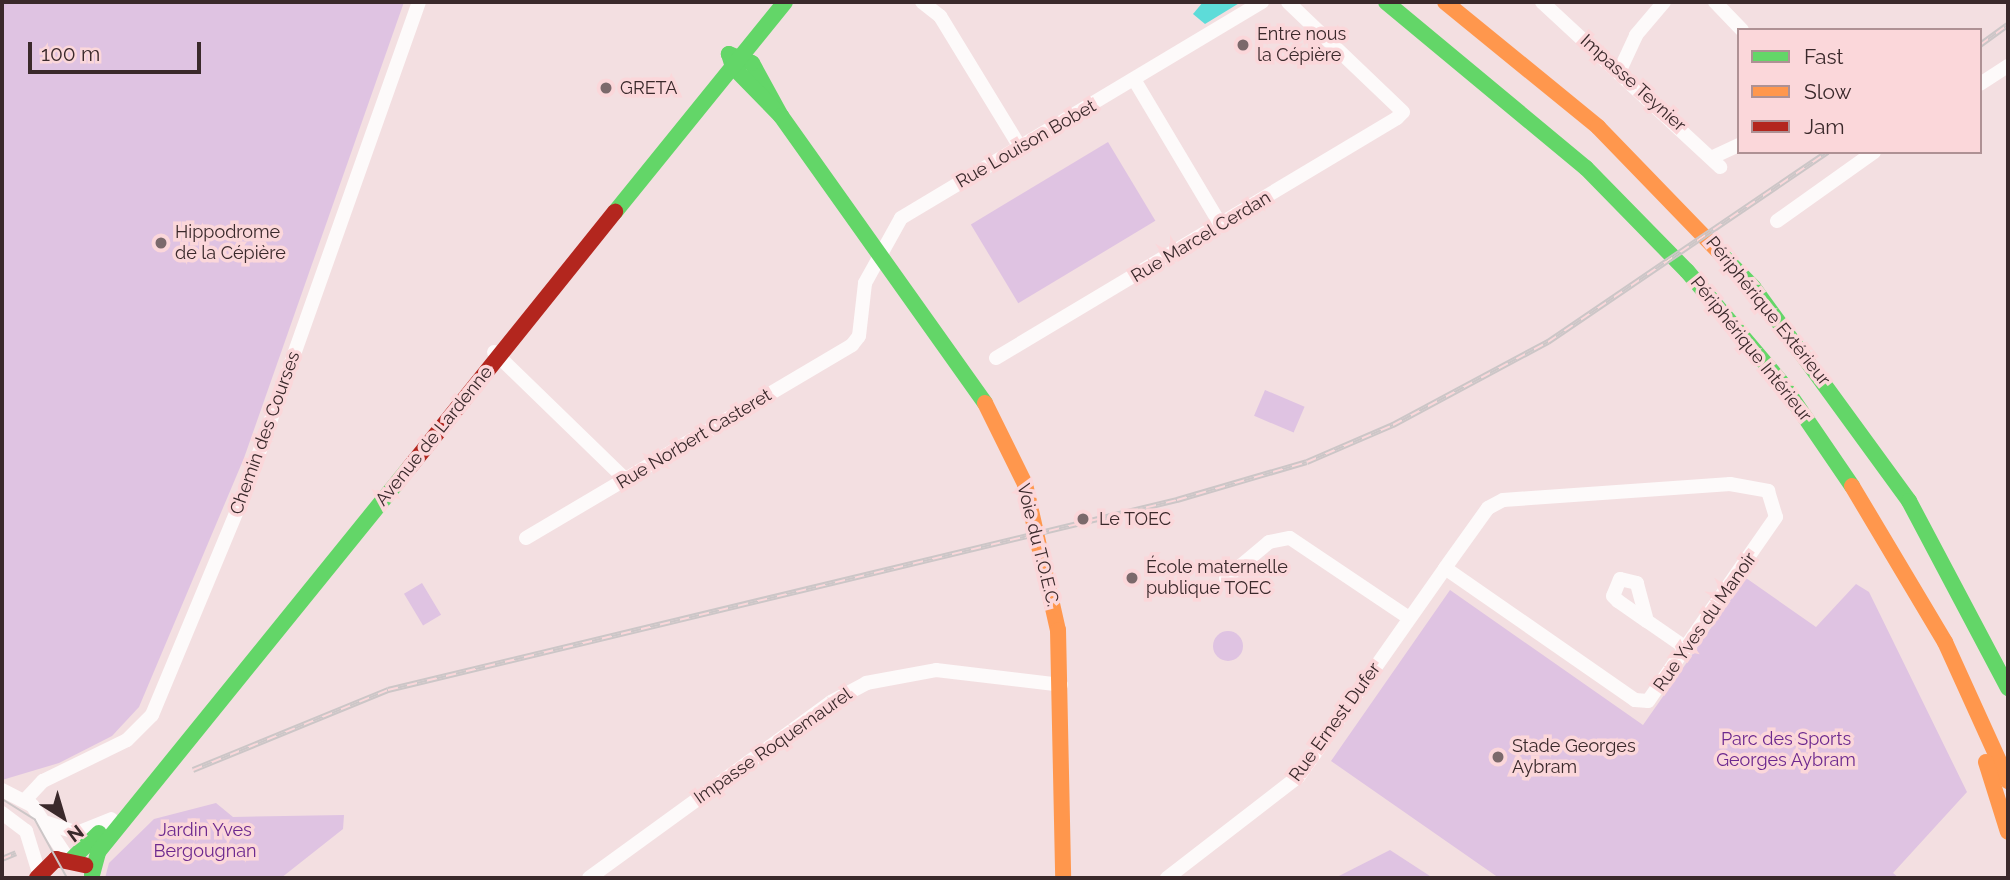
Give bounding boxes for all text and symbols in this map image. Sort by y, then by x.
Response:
place label: Entre nous la Cépière [1257,24,1346,66]
scale bar [32,28,205,72]
legend [1737,28,1982,154]
street label: Impasse Teynier [1576,30,1690,136]
marker: Entre nous la Cépière [1235,37,1251,53]
text: 100 m [41,41,100,66]
text: Fast [1804,44,1844,69]
place label: GRETA [620,77,678,99]
text: Slow [1804,79,1852,104]
marker: GRETA [598,80,614,96]
street label: Rue Louison Bobet [952,95,1100,193]
text: Jam [1804,114,1845,139]
street label: Rue Marcel Cerdan [1127,187,1275,287]
place label: Hippodrome de la Cépière [175,222,286,264]
street label: Périphérique Extérieur [1701,232,1835,390]
marker: Hippodrome de la Cépière [153,235,169,251]
street label: Périphérique Intérieur [1686,272,1816,426]
street label: Chemin des Courses [225,348,305,518]
street label: Avenue de Lardenne [371,362,497,510]
street label: Rue Norbert Casteret [613,384,775,494]
street label: Voie du T.O.E.C. [1012,481,1064,609]
place label: Le TOEC [1099,508,1172,530]
marker: Le TOEC [1073,509,1093,529]
street label: Rue Yves du Manoir [1649,548,1761,696]
place label: École maternelle publique TOEC [1146,557,1288,600]
marker: École maternelle publique TOEC [1124,570,1140,586]
street label: Rue Ernest Dufer [1285,659,1385,785]
street label: Impasse Roquemaurel [690,683,856,809]
park label: Parc des Sports Georges Aybram [1716,729,1856,772]
place label: Stade Georges Aybram [1512,736,1636,778]
marker: Stade Georges Aybram [1490,749,1506,765]
north arrow [28,782,98,852]
park label: Jardin Yves Bergougnan [153,820,257,862]
text: N [63,821,88,847]

